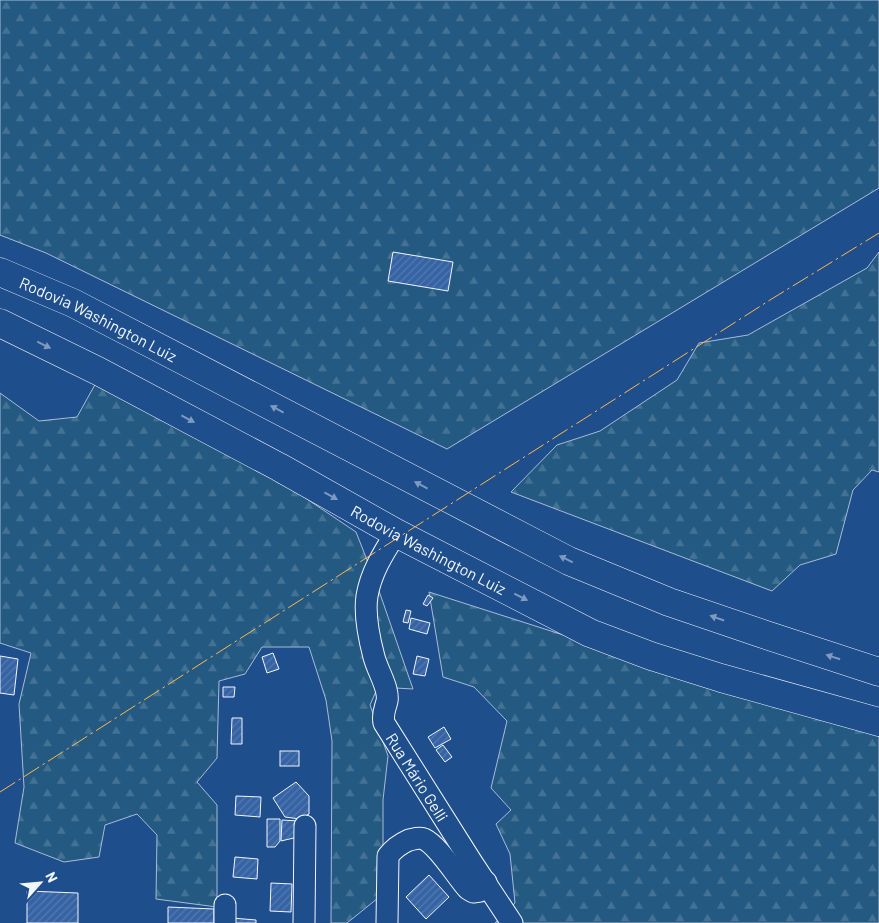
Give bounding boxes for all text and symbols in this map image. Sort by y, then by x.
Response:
street label: Rodovia Washington Luiz [17,272,180,365]
one-way arrow [37,341,51,349]
one-way arrow [271,405,284,414]
one-way arrow [181,415,195,423]
one-way arrow [414,481,429,489]
one-way arrow [324,492,338,501]
street label: Rodovia Washington Luiz [348,500,510,598]
one-way arrow [559,555,573,563]
one-way arrow [514,593,528,601]
one-way arrow [709,614,724,622]
one-way arrow [825,652,840,660]
street label: Rua Mário Gelli [383,729,453,825]
north arrow [15,858,65,908]
text: N [42,869,62,885]

